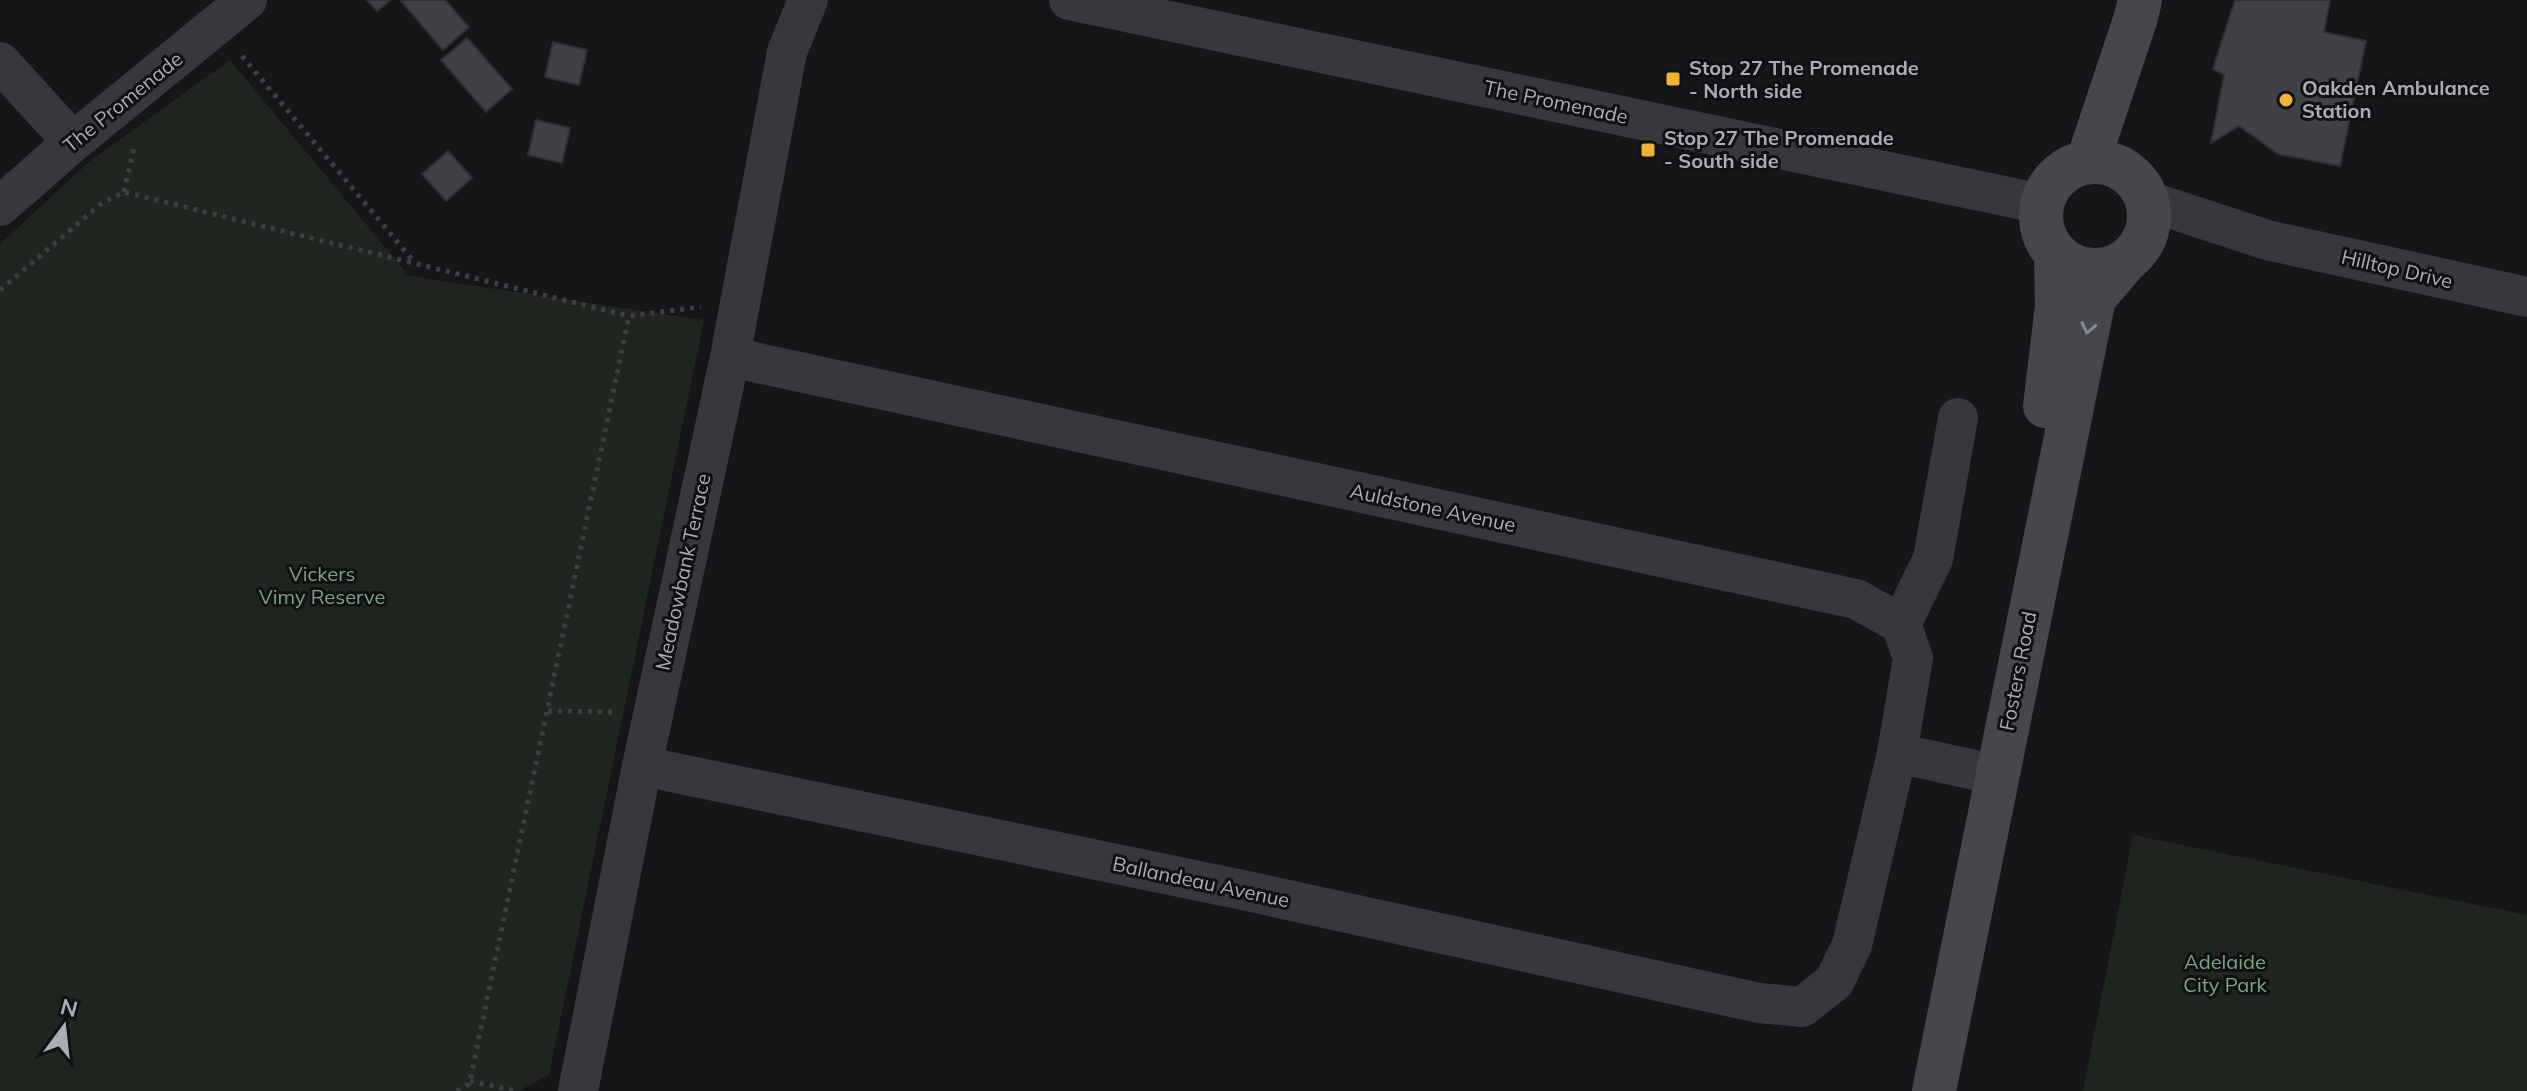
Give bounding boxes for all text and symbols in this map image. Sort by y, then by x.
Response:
street label: The Promenade [58,46,187,157]
place label: Stop 27 The Promenade - North side [1689,55,1919,103]
marker: Stop 27 The Promenade - North side [1664,70,1682,88]
street label: The Promenade [1482,74,1630,129]
place label: Oakden Ambulance Station [2302,75,2490,123]
marker: Oakden Ambulance Station [2277,91,2295,109]
place label: Stop 27 The Promenade - South side [1664,125,1894,173]
marker: Stop 27 The Promenade - South side [1639,141,1657,159]
street label: Hilltop Drive [2339,244,2455,293]
one-way arrow [2080,321,2097,334]
street label: Meadowbank Terrace [649,471,716,672]
street label: Auldstone Avenue [1348,478,1518,537]
park label: Vickers Vimy Reserve [259,561,385,609]
street label: Fosters Road [1994,609,2041,733]
street label: Ballandeau Avenue [1110,851,1292,912]
park label: Adelaide City Park [2183,949,2267,997]
north arrow [24,987,104,1067]
text: N [58,992,81,1023]

